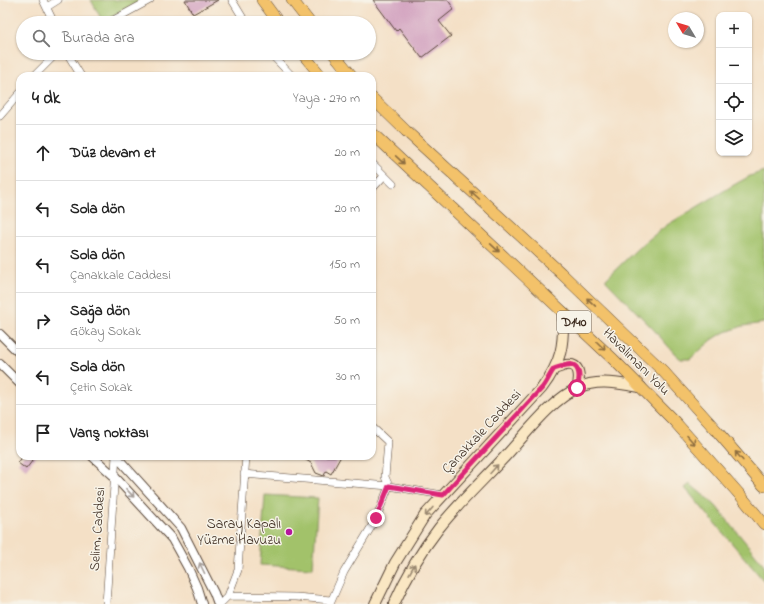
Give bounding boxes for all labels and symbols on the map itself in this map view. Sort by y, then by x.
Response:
north arrow [668,12,704,48]
one-way arrow [395,155,405,164]
one-way arrow [470,190,480,200]
one-way arrow [490,243,500,253]
one-way arrow [586,297,596,307]
road number: D140 [557,311,591,333]
street label: Havalimanı Yolu [597,323,675,401]
one-way arrow [596,341,606,351]
route start [568,379,586,397]
street label: Çanakkale Caddesi [437,385,527,479]
one-way arrow [686,435,695,445]
one-way arrow [734,451,743,462]
one-way arrow [489,464,499,474]
street label: Selim. Caddesi [85,486,111,572]
one-way arrow [125,488,135,498]
one-way arrow [424,506,433,517]
route end [367,509,385,527]
place label: Saray Kapalı Yüzme Havuzu [197,514,281,551]
marker: Saray Kapalı Yüzme Havuzu [284,527,294,537]
one-way arrow [198,563,205,575]
one-way arrow [409,564,417,576]

